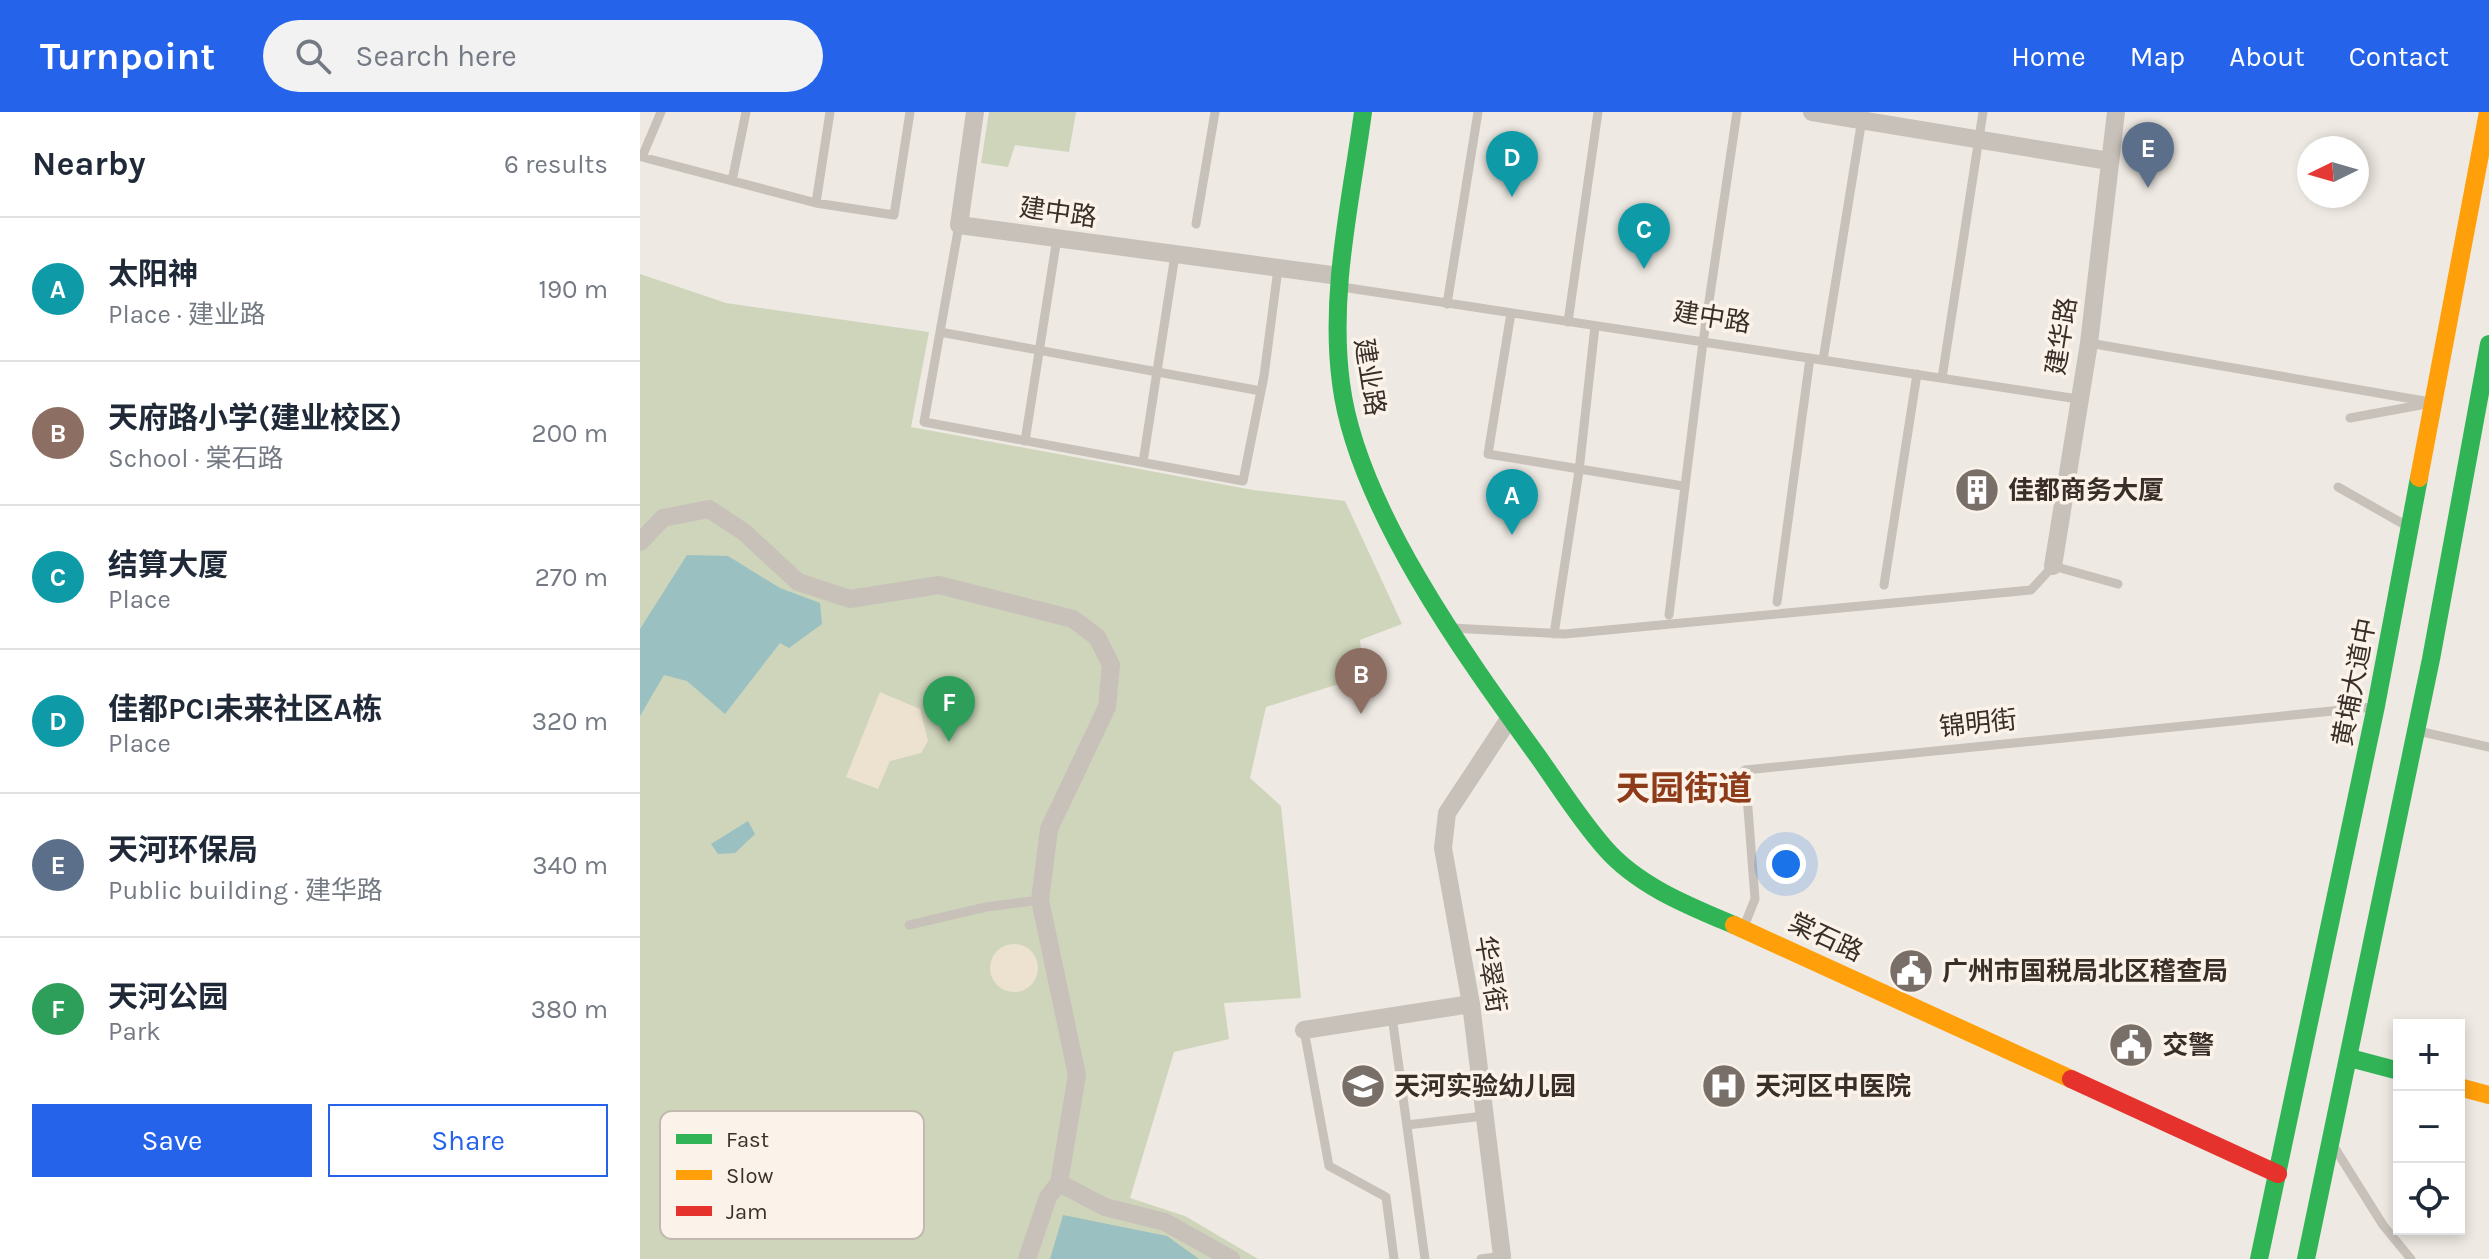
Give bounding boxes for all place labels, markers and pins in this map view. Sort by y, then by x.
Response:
pin: E [2122,122,2174,188]
pin: D [1486,131,1538,197]
pin: C [1618,203,1670,269]
building icon: 佳都商务大厦 [1953,466,2001,514]
pin: A [1486,469,1538,535]
place label: 佳都商务大厦 [2008,475,2164,506]
pin: B [1335,648,1387,714]
pin: F [923,676,975,742]
public building icon: 广州市国税局北区稽查局 [1887,947,1935,995]
place label: 广州市国税局北区稽查局 [1942,956,2228,987]
public building icon: 交警 [2107,1021,2155,1069]
place label: 交警 [2162,1030,2214,1061]
school or university icon: 天河实验幼儿园 [1339,1062,1387,1110]
hospital icon: 天河区中医院 [1700,1062,1748,1110]
place label: 天河实验幼儿园 [1394,1071,1576,1102]
place label: 天河区中医院 [1755,1071,1911,1102]

